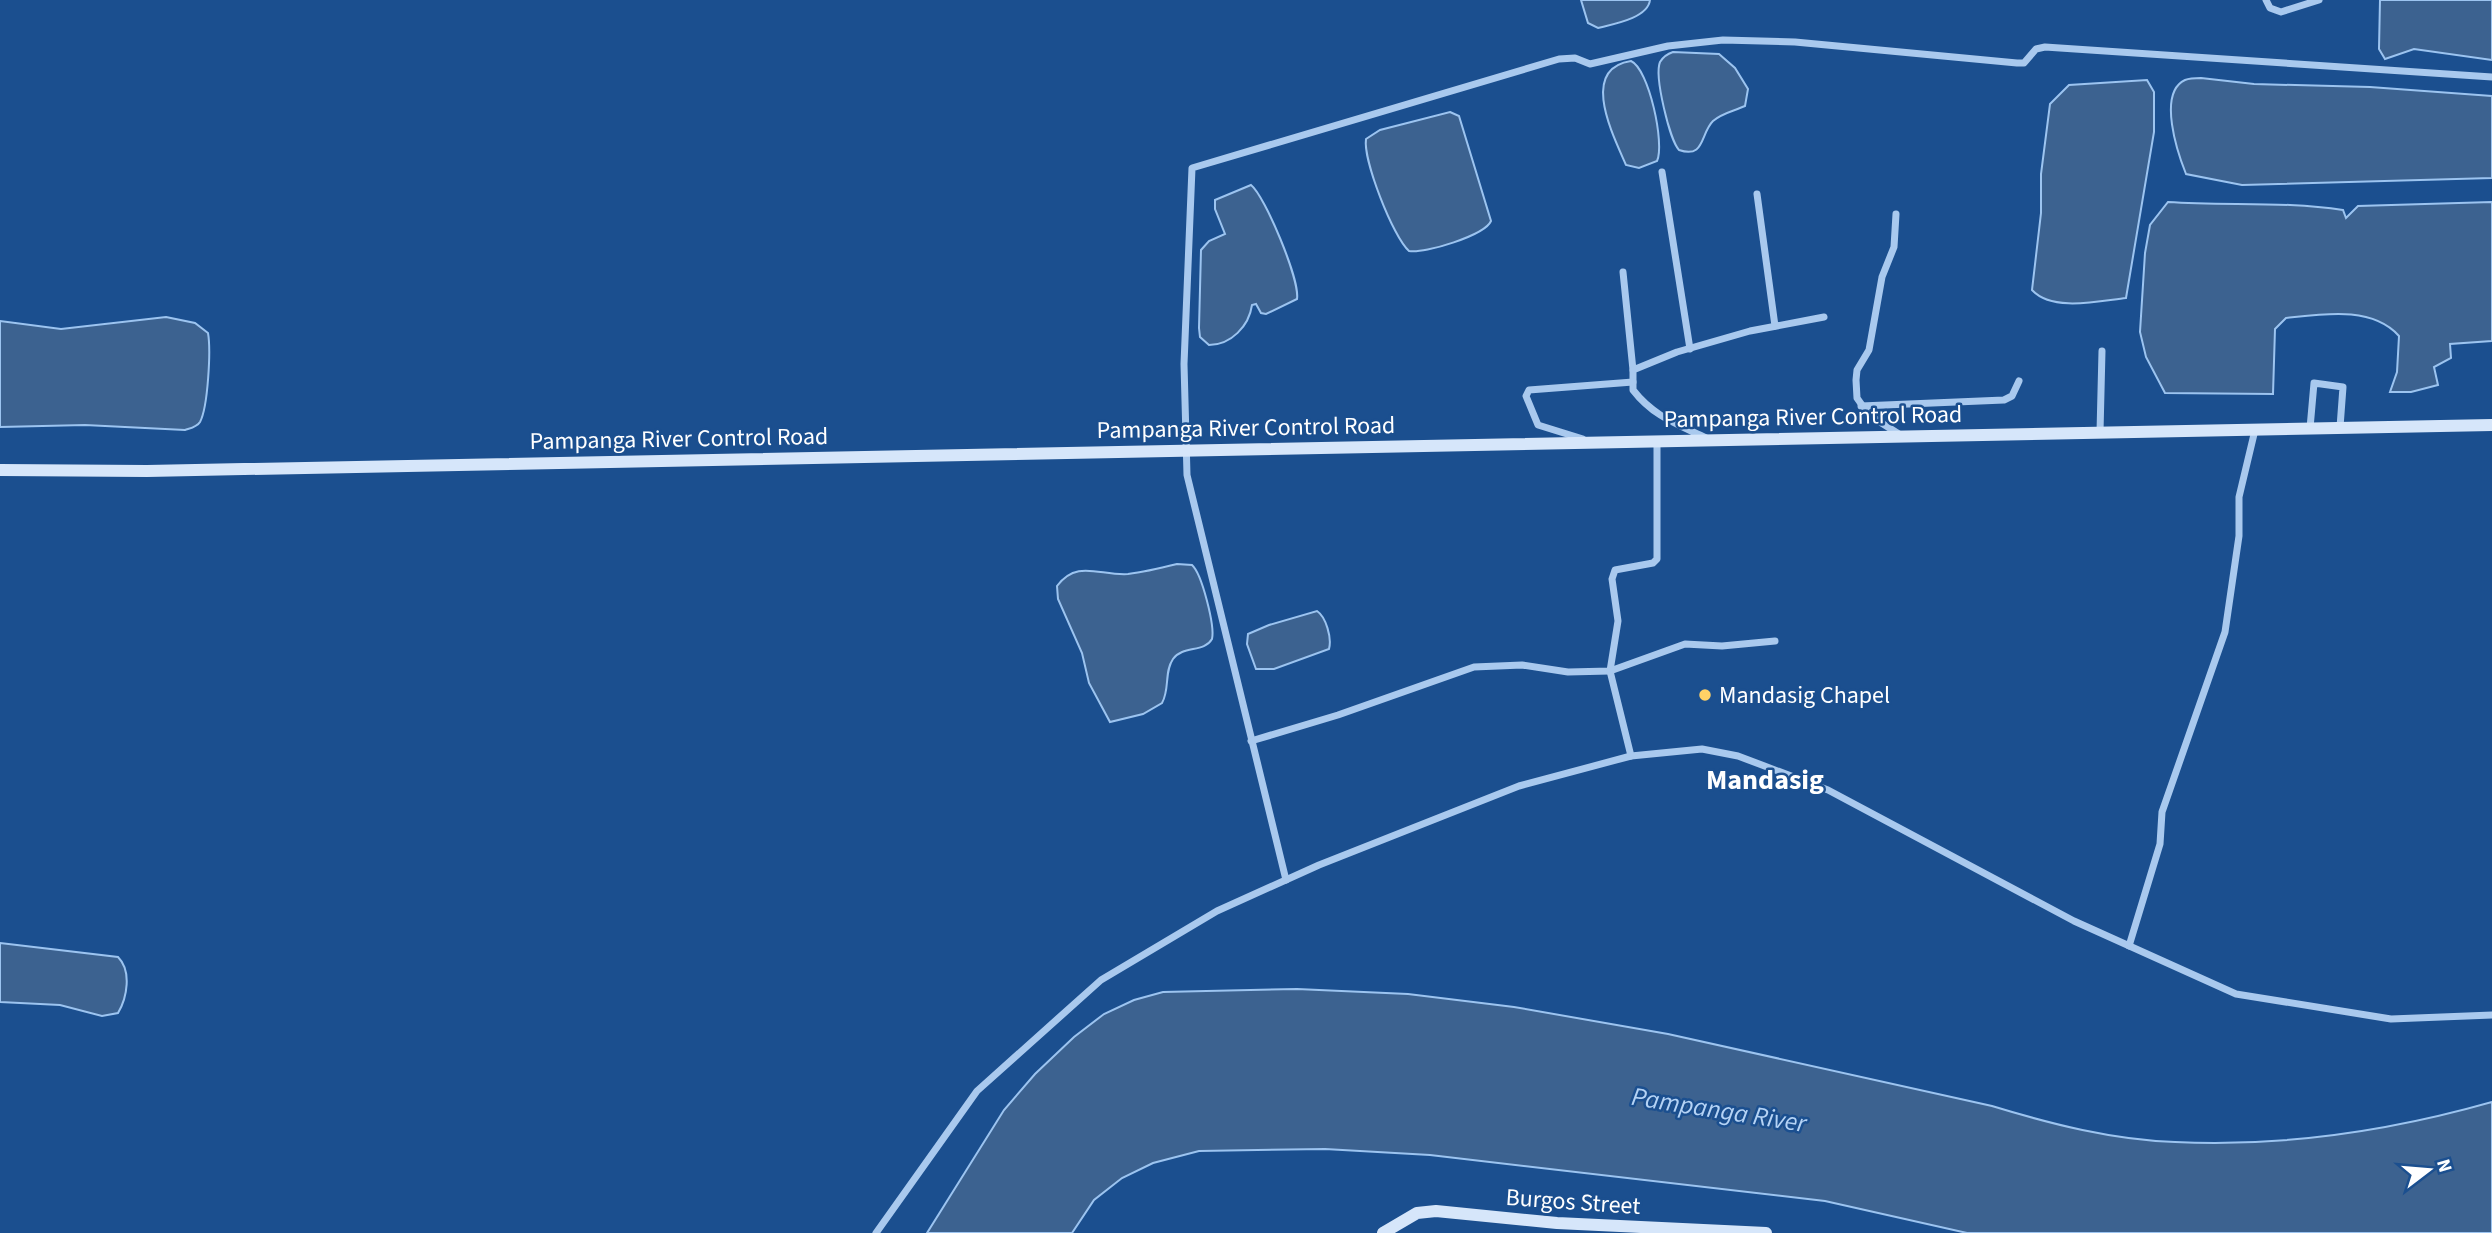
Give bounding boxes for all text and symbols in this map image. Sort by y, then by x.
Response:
street label: Pampanga River Control Road [1663,397,1963,437]
street label: Pampanga River Control Road [1096,408,1396,448]
street label: Pampanga River Control Road [529,419,829,459]
place label: Mandasig Chapel [1719,678,1890,713]
marker: Mandasig Chapel [1697,687,1713,703]
district label: Mandasig [1706,760,1824,800]
water label: Pampanga River [1629,1078,1810,1142]
north arrow [2394,1135,2464,1205]
text: N [2429,1156,2459,1176]
street label: Burgos Street [1504,1180,1642,1224]

